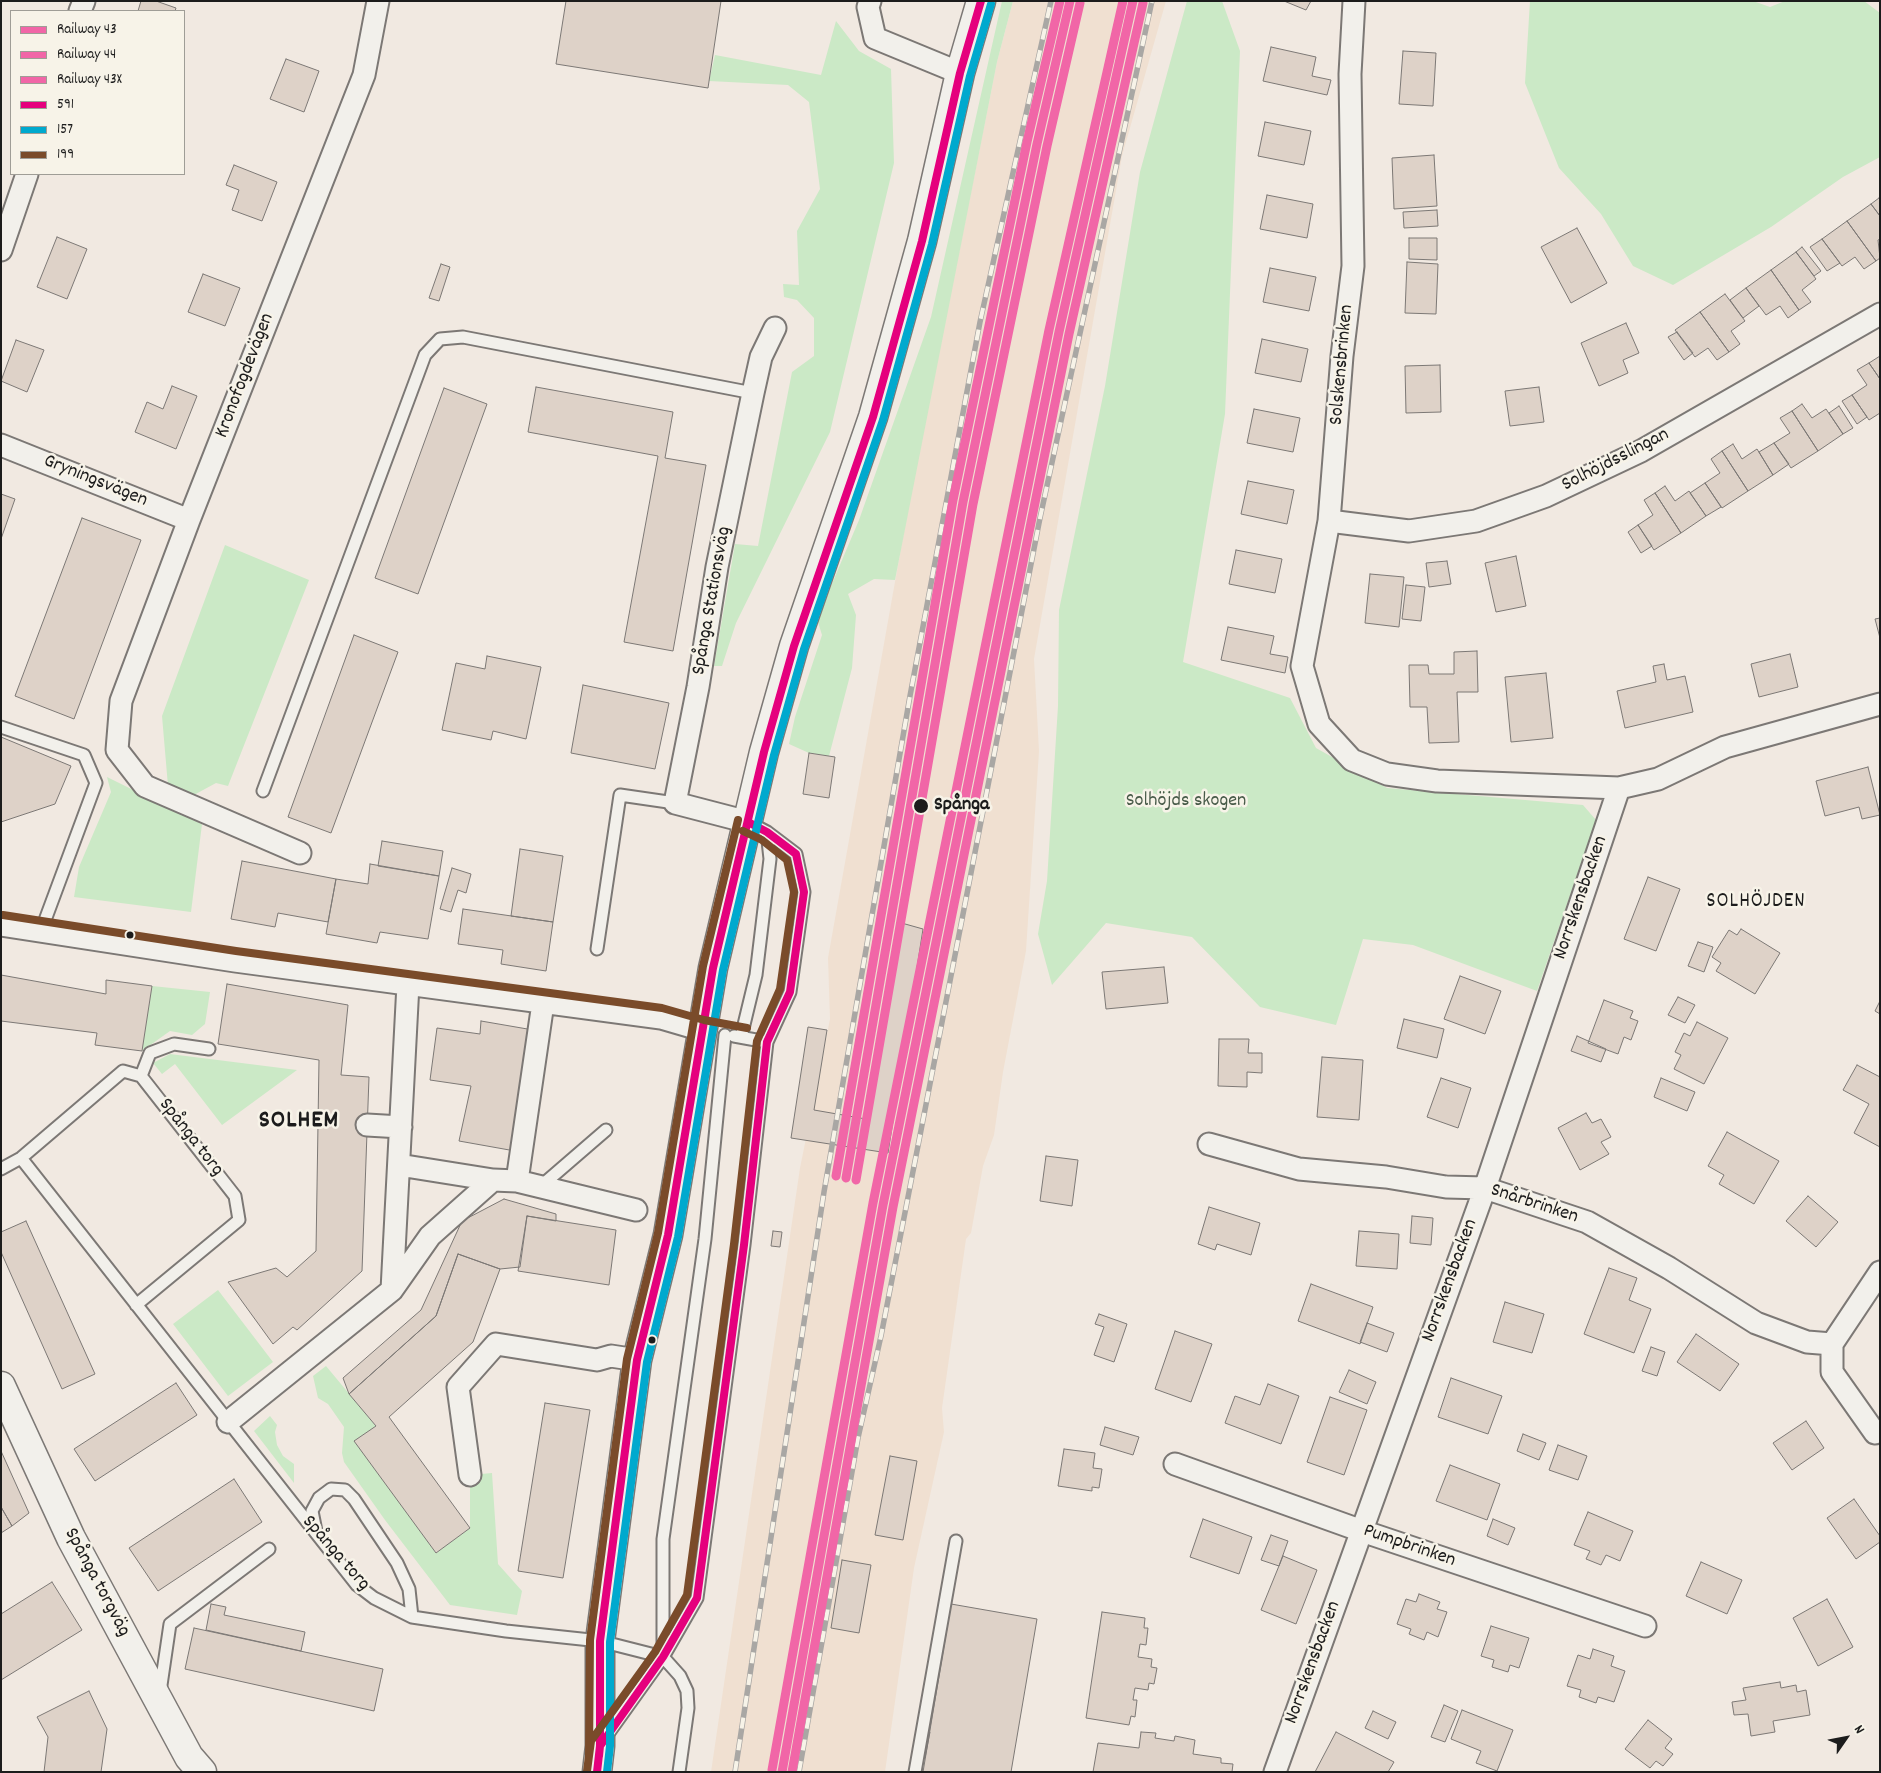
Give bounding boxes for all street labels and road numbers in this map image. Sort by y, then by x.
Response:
street label: Solskensbrinken [1326,304,1360,426]
street label: Kronofogdevägen [211,310,281,442]
street label: Solhöjdsslingan [1558,424,1674,498]
street label: Gryningsvägen [39,450,151,514]
street label: Spånga Stationsväg [688,525,738,677]
street label: Norrskensbacken [1550,833,1614,963]
street label: Spånga torg [152,1094,228,1182]
street label: Snårbrinken [1487,1180,1581,1230]
street label: Norrskensbacken [1418,1216,1484,1346]
street label: Spånga torg [296,1511,374,1597]
street label: Pumpbrinken [1360,1520,1458,1574]
street label: Spånga torgväg [57,1525,135,1641]
street label: Norrskensbacken [1281,1598,1347,1728]

